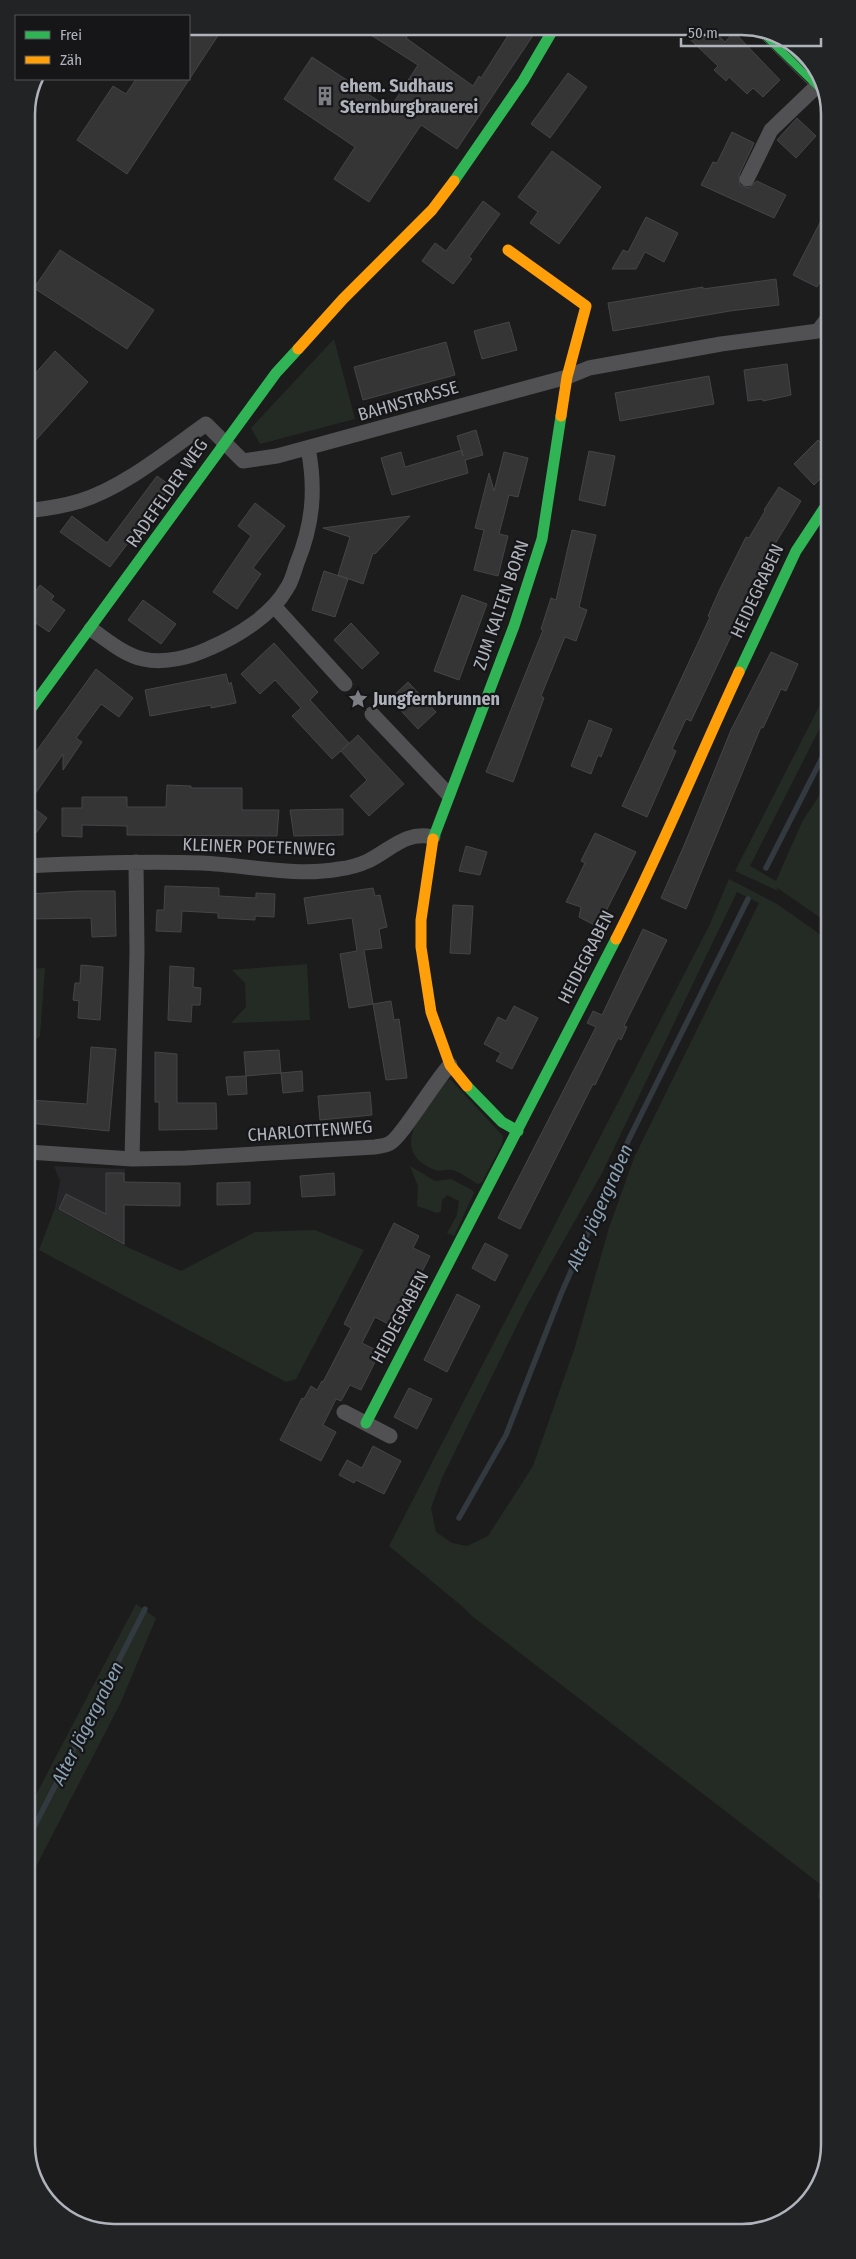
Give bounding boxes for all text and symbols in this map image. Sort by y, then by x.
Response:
legend [15,15,190,80]
scale bar [681,15,821,47]
text: 50 m [688,24,718,42]
text: Frei [60,26,82,44]
text: Zäh [60,51,82,69]
place label: ehem. Sudhaus Sternburgbrauerei [340,75,478,118]
building icon: ehem. Sudhaus Sternburgbrauerei [314,85,336,107]
street label: BAHNSTRASSE [355,376,461,426]
street label: RADEFELDER WEG [121,434,213,552]
street label: ZUM KALTEN BORN [469,537,533,673]
street label: HEIDEGRABEN [726,540,788,642]
place icon: Jungfernbrunnen [347,688,369,710]
place label: Jungfernbrunnen [372,688,500,710]
street label: KLEINER POETENWEG [182,833,336,861]
street label: HEIDEGRABEN [553,907,619,1007]
street label: CHARLOTTENWEG [247,1116,373,1146]
water label: Alter Jägergraben [561,1141,638,1275]
street label: HEIDEGRABEN [366,1267,434,1367]
water label: Alter Jägergraben [46,1658,128,1790]

